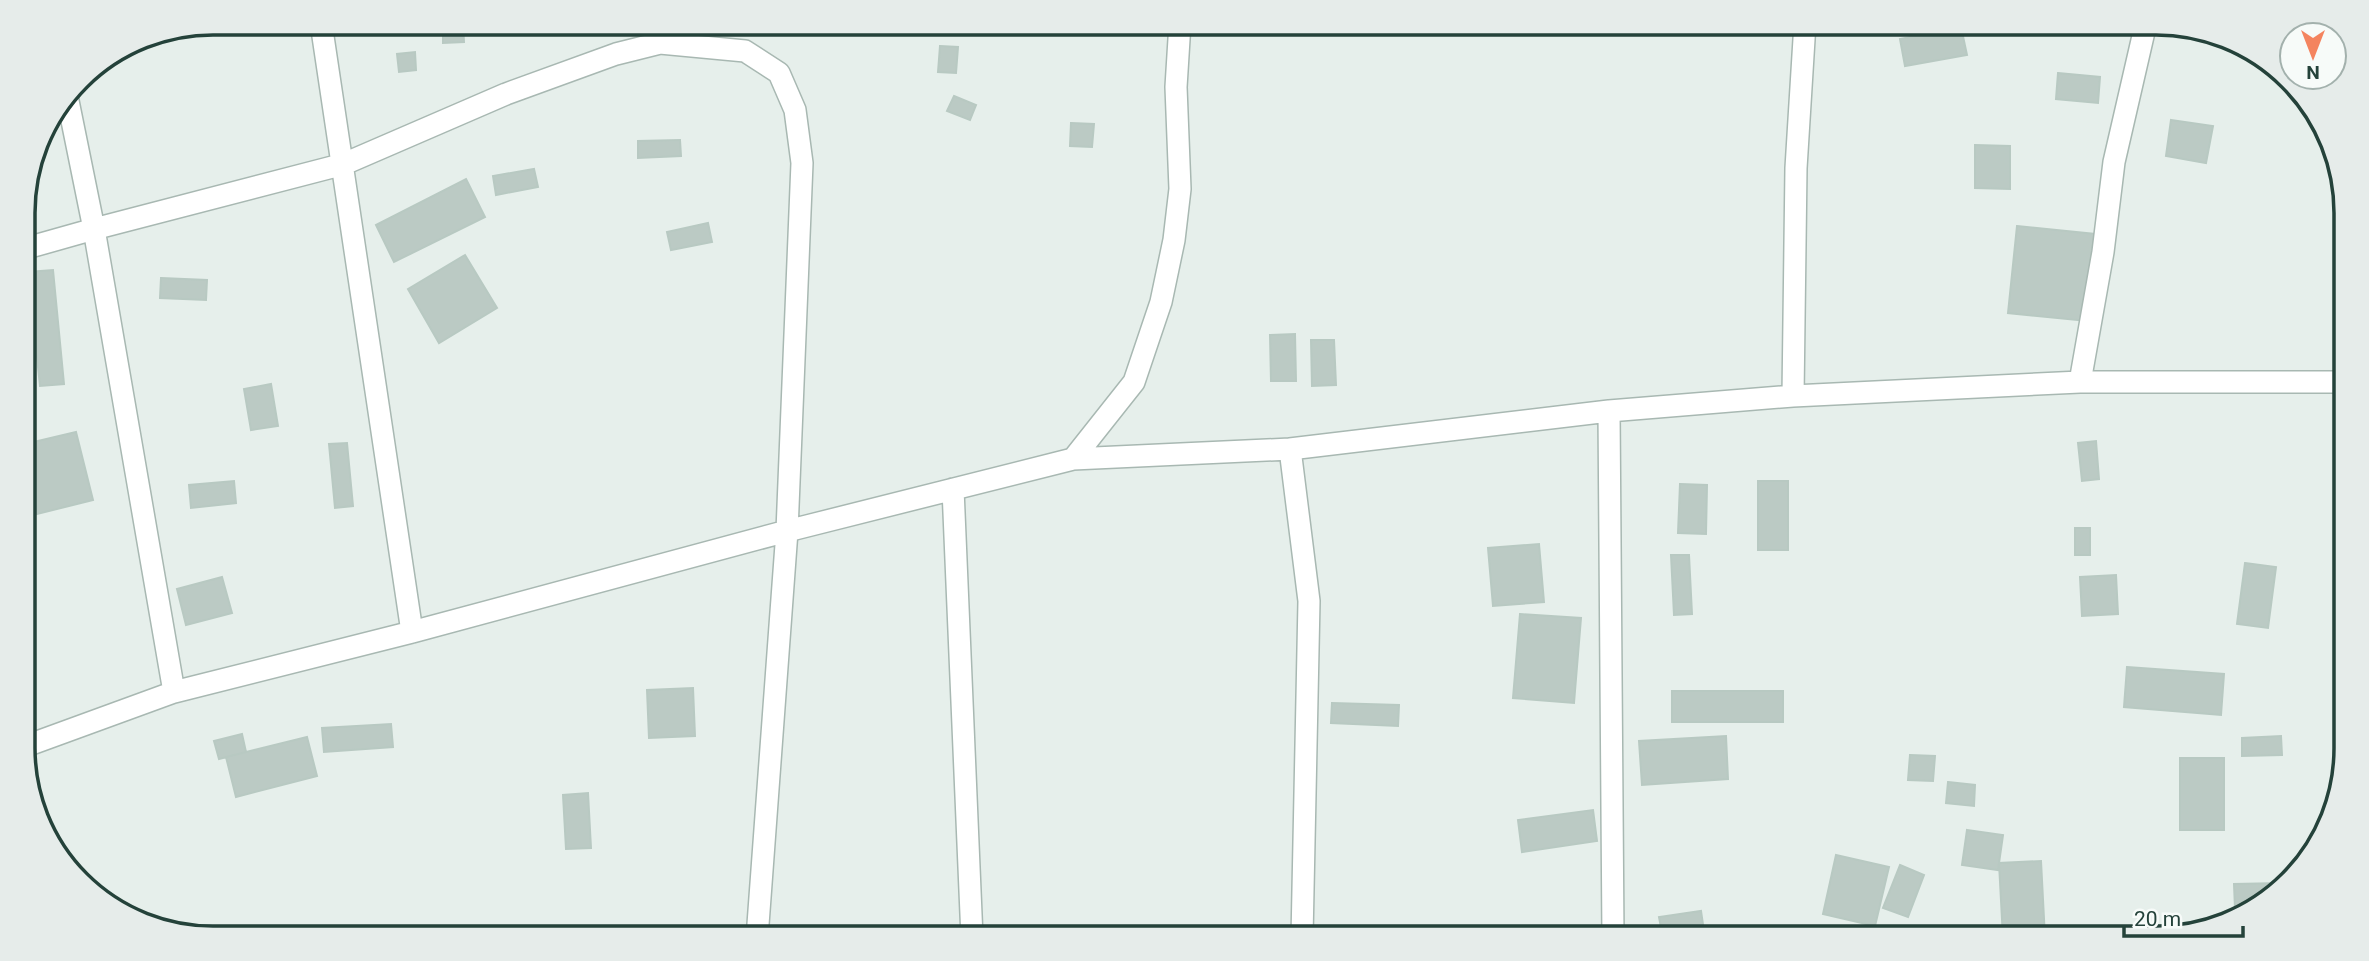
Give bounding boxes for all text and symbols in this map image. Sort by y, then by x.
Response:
north arrow [2278,21,2348,91]
text: N [2306,61,2320,84]
scale bar [2124,894,2243,938]
text: 20 m [2134,907,2181,931]

